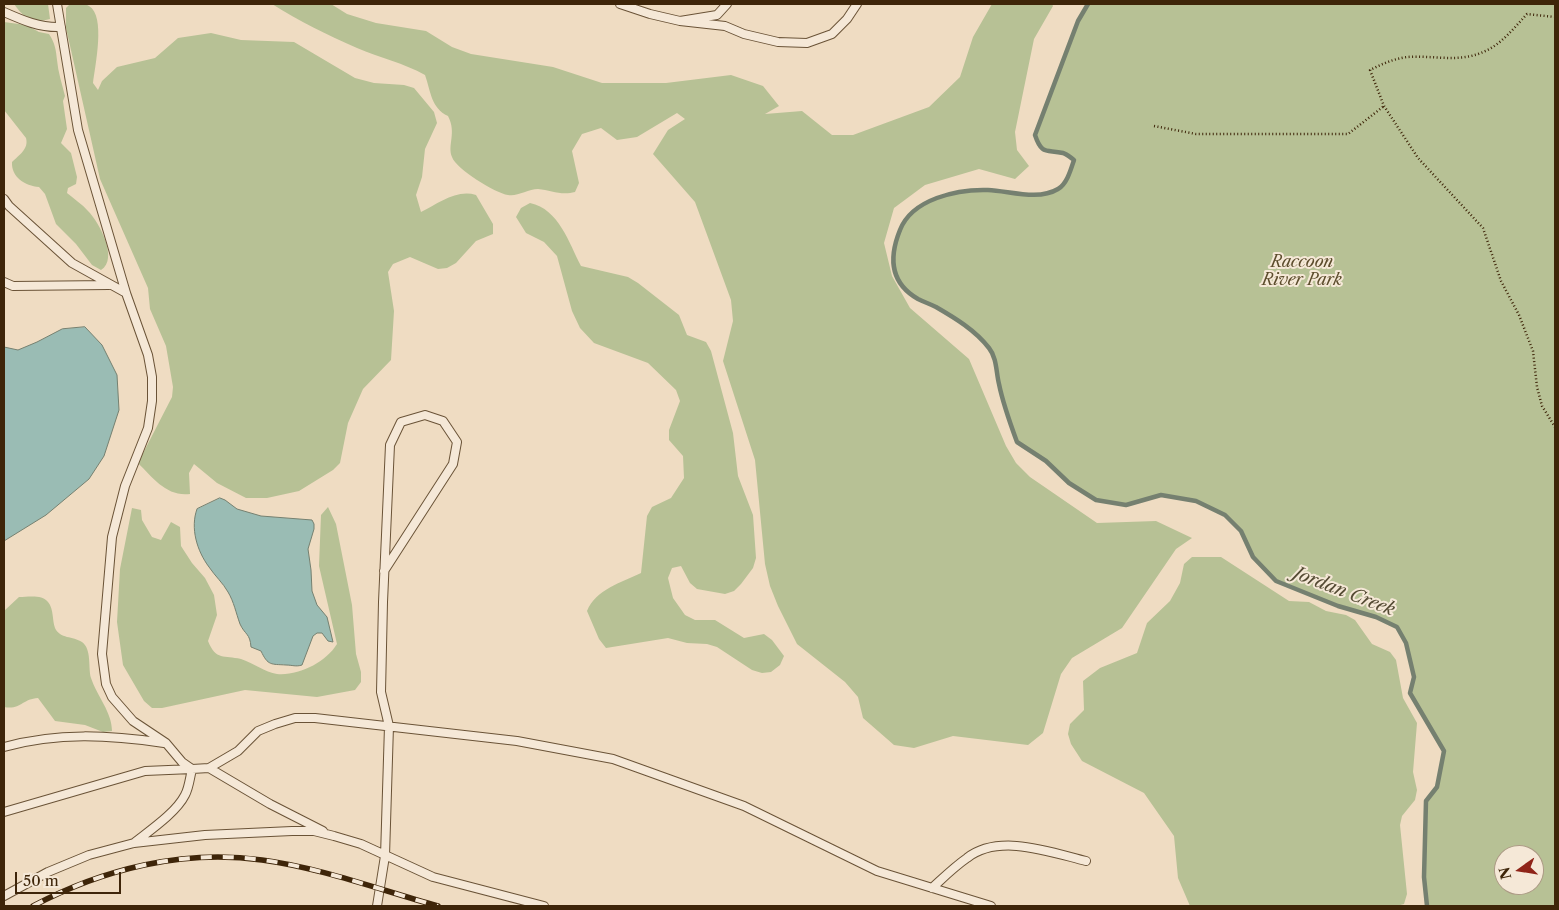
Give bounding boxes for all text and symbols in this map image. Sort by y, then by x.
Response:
park label: Raccoon River Park [1262,252,1342,290]
water label: Jordan Creek [1290,563,1398,621]
north arrow [1494,845,1544,895]
scale bar [18,862,124,894]
text: N [1495,865,1515,881]
text: 50 m [23,871,59,890]

